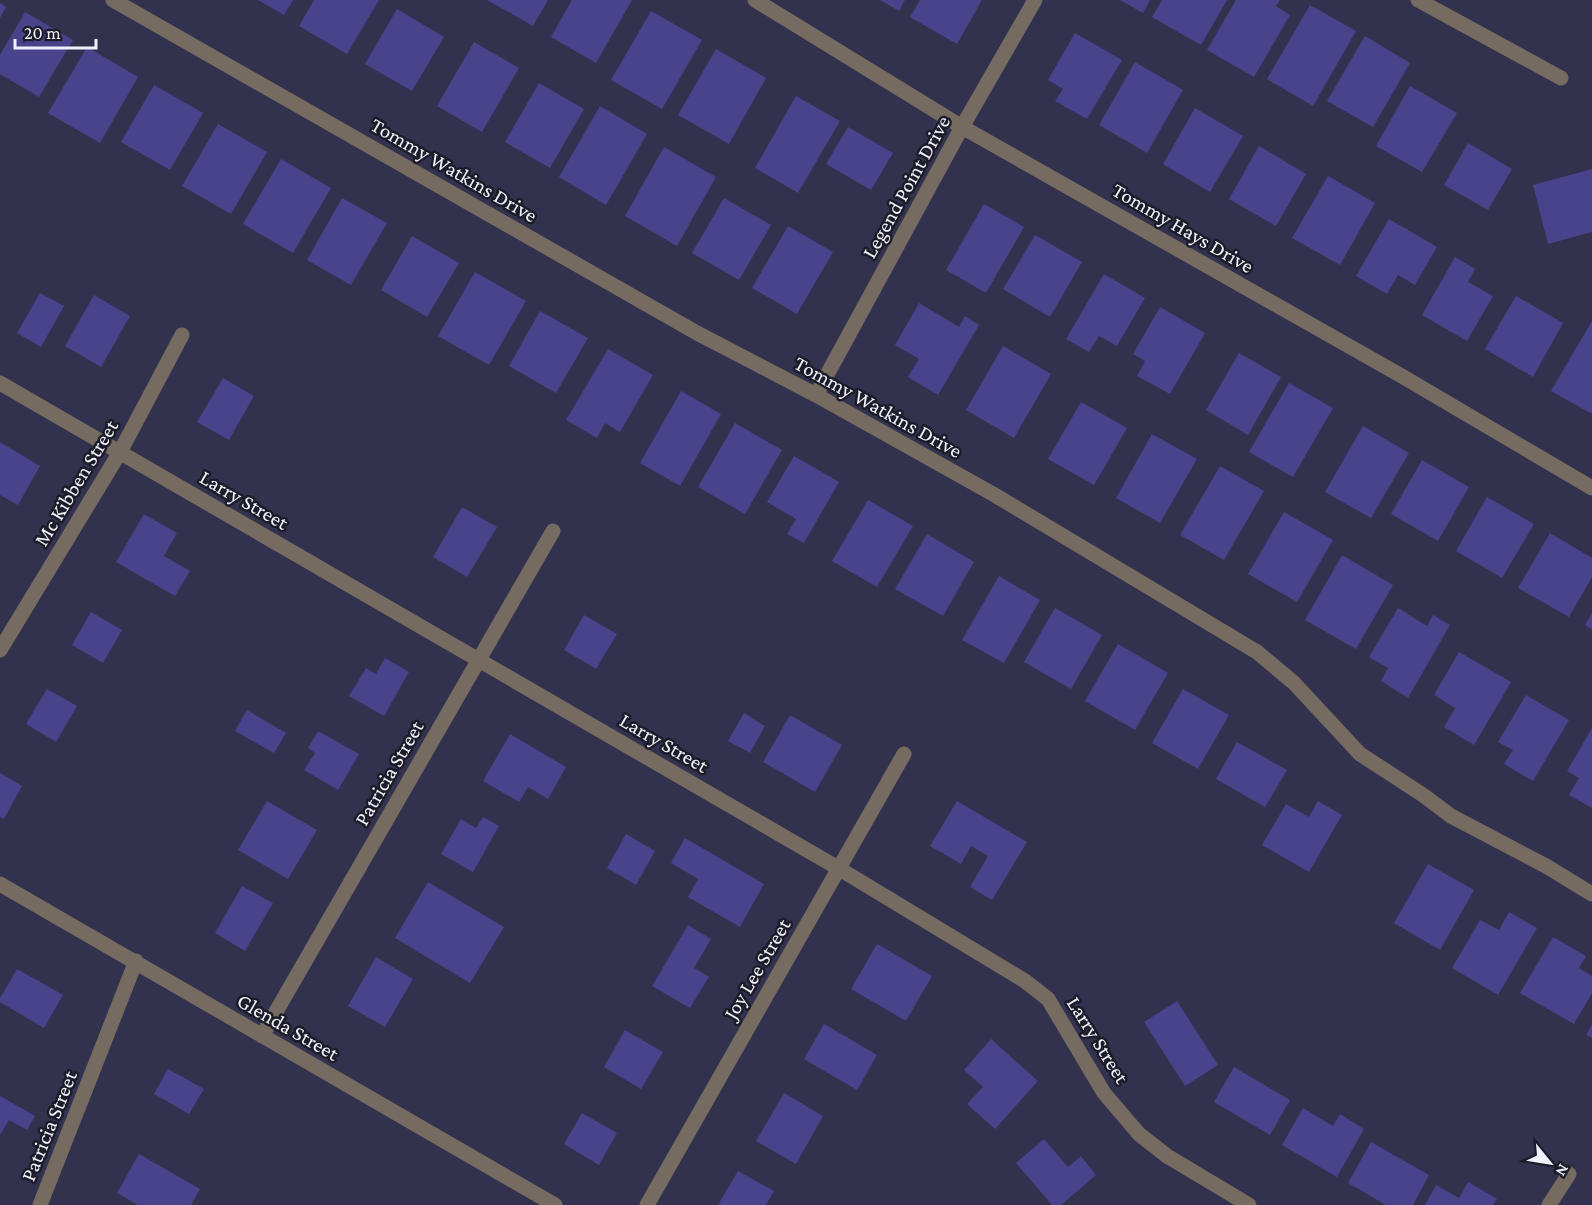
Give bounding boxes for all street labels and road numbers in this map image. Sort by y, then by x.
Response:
street label: Legend Point Drive [857,112,955,262]
street label: Tommy Watkins Drive [367,113,541,227]
street label: Tommy Hays Drive [1108,178,1258,278]
street label: Tommy Watkins Drive [790,351,966,463]
street label: Mc Kibben Street [29,415,124,550]
street label: Larry Street [196,465,293,535]
street label: Larry Street [616,708,713,778]
street label: Patricia Street [349,715,429,830]
street label: Joy Lee Street [718,913,796,1025]
street label: Glenda Street [233,988,344,1066]
street label: Larry Street [1062,992,1135,1089]
street label: Patricia Street [16,1066,82,1185]

